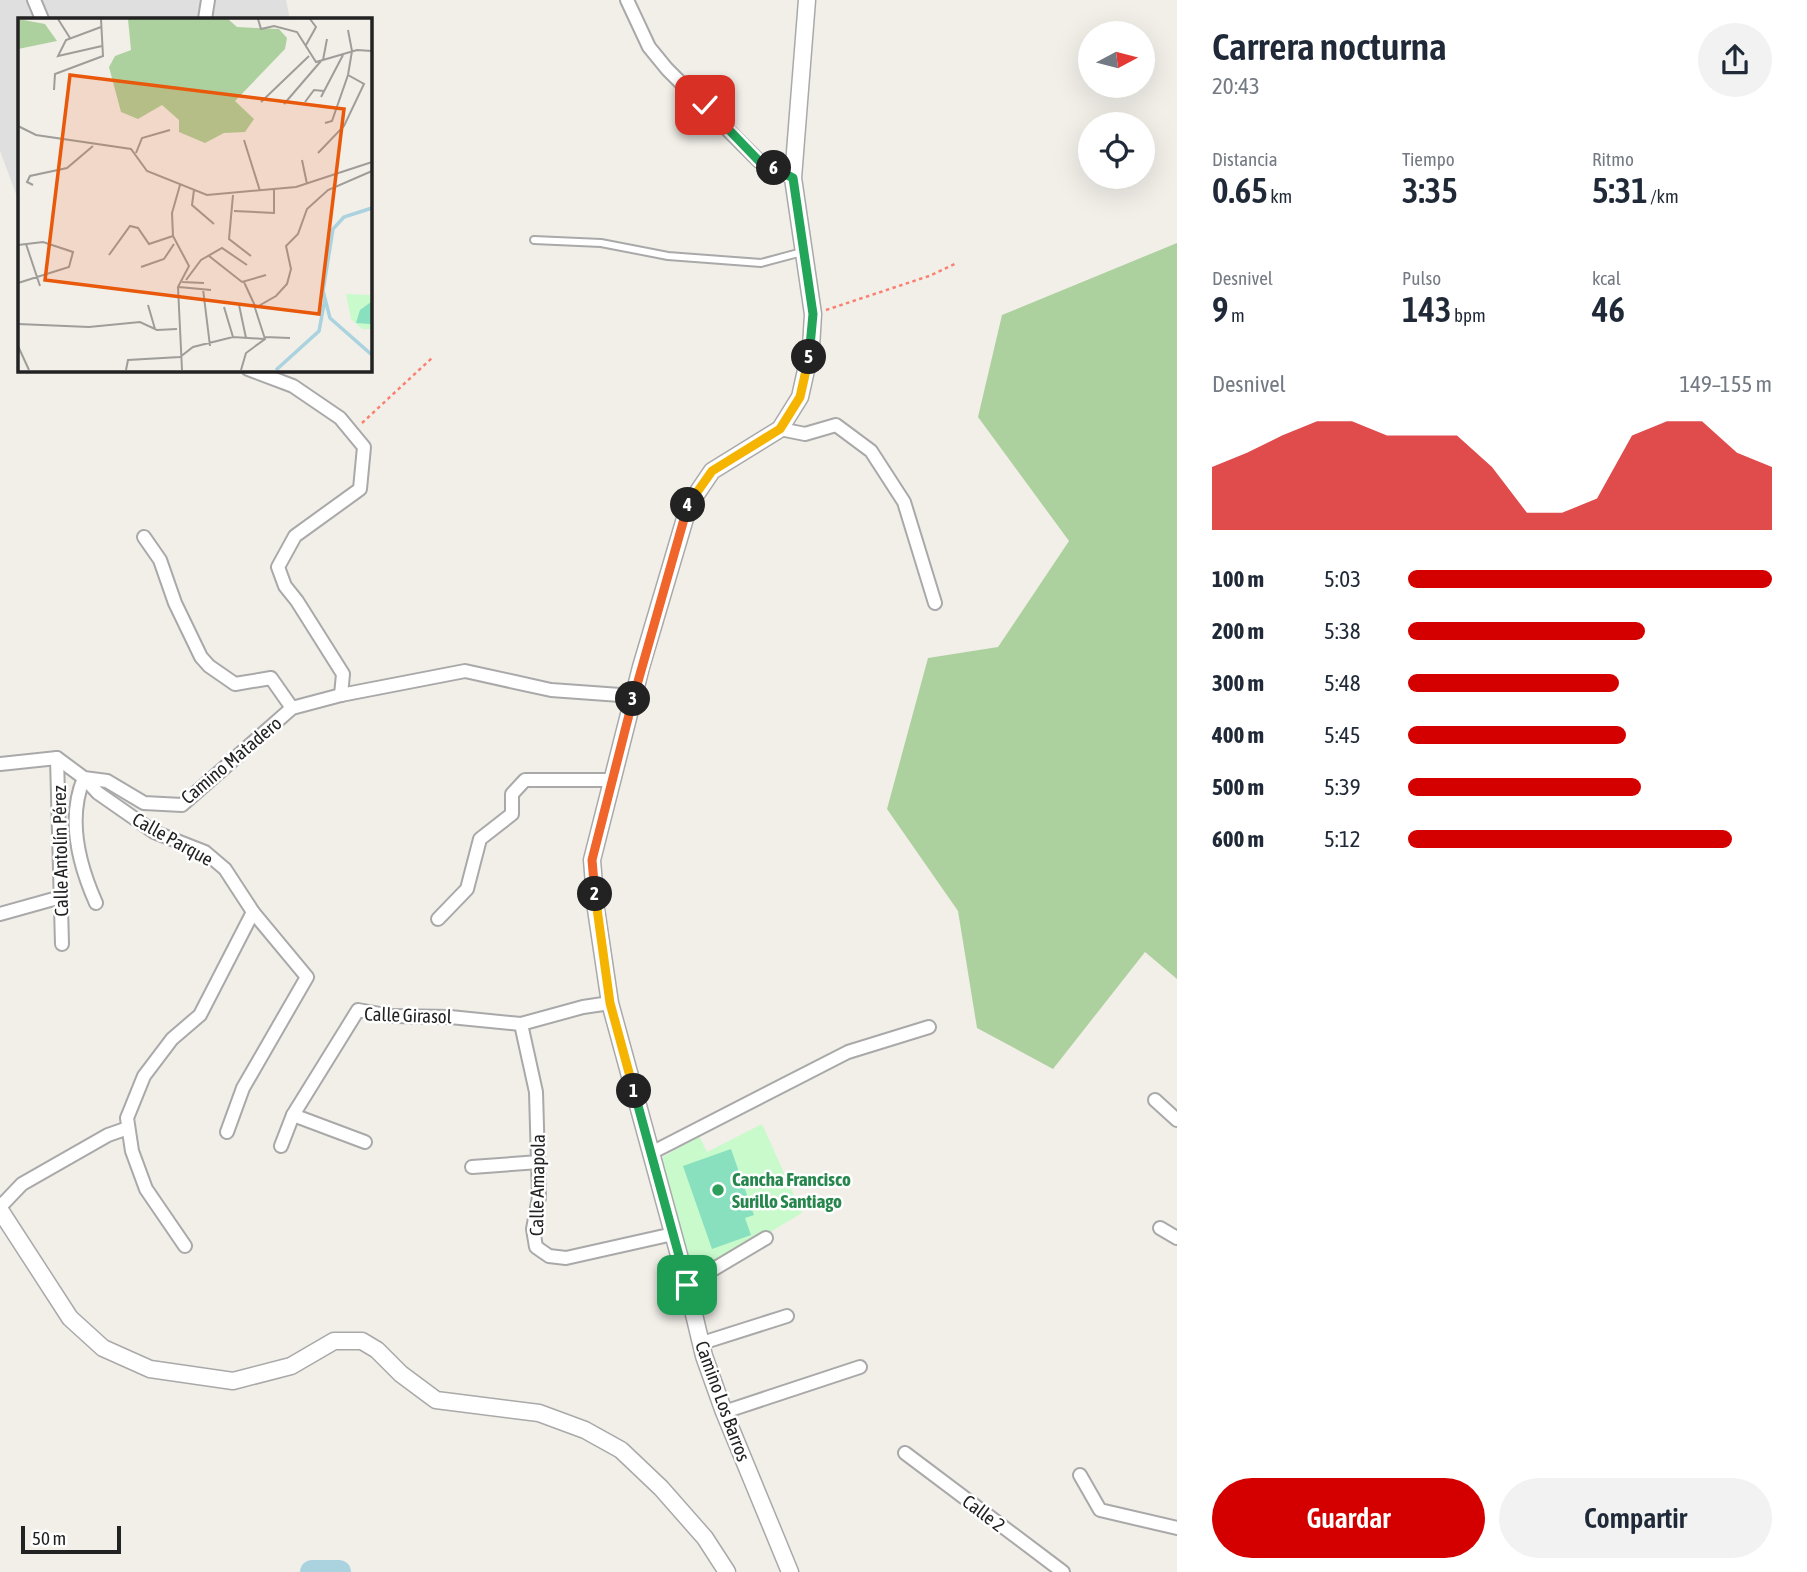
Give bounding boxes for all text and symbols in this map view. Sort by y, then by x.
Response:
inset map [18,18,371,371]
north arrow [1078,21,1155,98]
map controls [1078,21,1155,189]
button: share [1698,23,1772,97]
text: Carrera nocturna [1212,25,1447,68]
text: 20:43 [1212,73,1260,99]
pin [675,75,735,135]
icon: check [686,86,724,124]
button: locate [1078,112,1155,189]
text: Distancia [1212,148,1277,170]
text: Tiempo [1402,148,1455,170]
text: Ritmo [1592,148,1634,170]
pin: 6 [756,150,792,186]
text: 6 [769,156,778,178]
text: 0.65 [1212,170,1268,210]
text: 3:35 [1402,170,1458,210]
text: 5:31 [1592,170,1648,210]
text: km [1268,185,1292,207]
text: /km [1648,185,1679,207]
text: Desnivel [1212,267,1273,289]
text: Pulso [1402,267,1441,289]
text: kcal [1592,267,1621,289]
text: 9 [1212,289,1228,329]
text: 143 [1402,289,1451,329]
text: 46 [1592,289,1625,329]
text: m [1228,304,1245,326]
text: bpm [1451,304,1486,326]
pin: 5 [792,340,826,374]
text: 5 [804,345,813,367]
text: Desnivel [1212,371,1286,397]
text: 149–155 m [1679,371,1772,397]
pin: 4 [670,488,706,522]
text: 4 [683,493,692,515]
text: 100 m [1212,566,1264,592]
text: 5:03 [1324,566,1361,592]
text: 200 m [1212,618,1264,644]
text: 5:38 [1324,618,1361,644]
text: 300 m [1212,670,1264,696]
text: 5:48 [1324,670,1361,696]
pin: 3 [616,682,650,716]
text: 3 [628,687,637,709]
street label: Camino Matadero [176,712,286,808]
text: 400 m [1212,722,1264,748]
text: 5:45 [1324,722,1361,748]
text: 500 m [1212,774,1264,800]
text: 5:39 [1324,774,1361,800]
street label: Calle Antolín Pérez [48,785,72,917]
street label: Calle Parque [129,808,217,870]
text: 600 m [1212,826,1264,852]
text: 5:12 [1324,826,1361,852]
pin: 2 [578,876,612,912]
text: 2 [590,882,599,904]
street label: Calle Girasol [364,1002,452,1028]
pin: 1 [616,1074,652,1108]
text: 1 [629,1079,638,1101]
street label: Calle Amapola [525,1134,549,1236]
place label: Cancha Francisco Surillo Santiago [732,1168,851,1212]
marker: Cancha Francisco Surillo Santiago [710,1182,726,1198]
pin [657,1255,717,1315]
icon: arrive [668,1266,706,1304]
street label: Camino Los Barros [691,1338,755,1464]
button: Guardar [1212,1478,1485,1558]
button: Compartir [1499,1478,1772,1558]
street label: Calle 2 [958,1490,1010,1536]
scale bar [21,1523,121,1555]
text: 50 m [32,1527,66,1549]

